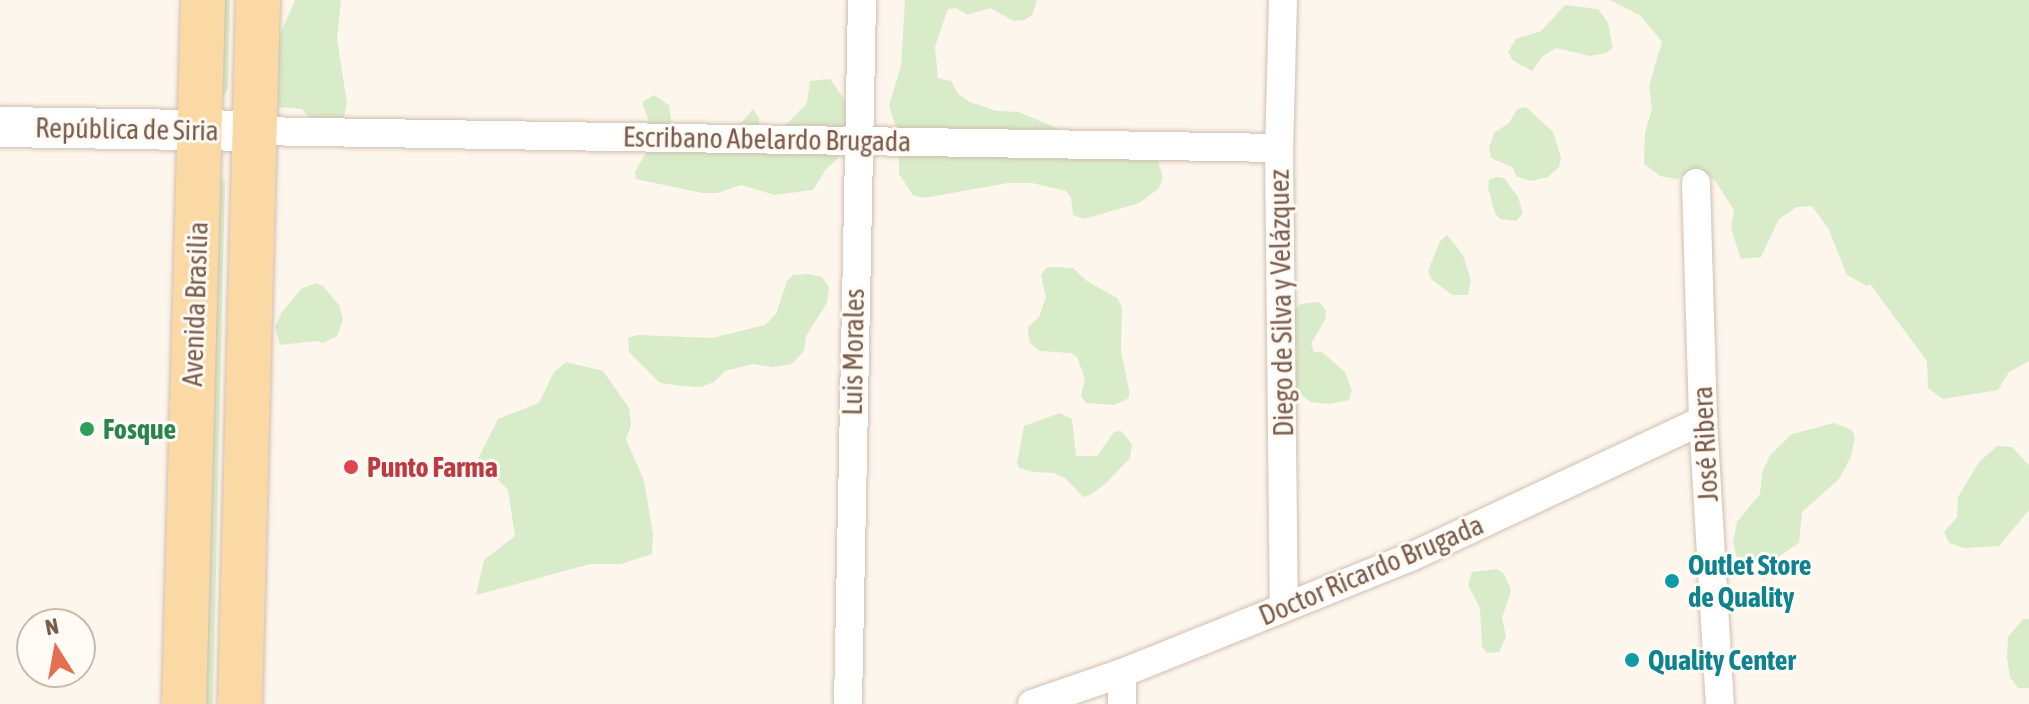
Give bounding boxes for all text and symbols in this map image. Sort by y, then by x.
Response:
street label: República de Siria [35,111,219,147]
street label: Escribano Abelardo Brugada [623,120,911,158]
street label: Diego de Silva y Velázquez [1262,169,1300,437]
street label: Avenida Brasilia [175,221,215,387]
street label: Luis Morales [835,288,871,416]
street label: José Ribera [1685,385,1725,503]
place label: Fosque [103,412,176,446]
marker: Fosque [78,420,96,438]
place label: Punto Farma [367,450,498,484]
marker: Punto Farma [342,458,360,476]
street label: Doctor Ricardo Brugada [1254,508,1488,632]
place label: Outlet Store de Quality [1688,548,1811,614]
marker: Outlet Store de Quality [1663,572,1681,590]
north arrow [16,608,96,688]
text: N [43,612,61,640]
place label: Quality Center [1648,643,1796,677]
marker: Quality Center [1623,651,1641,669]

